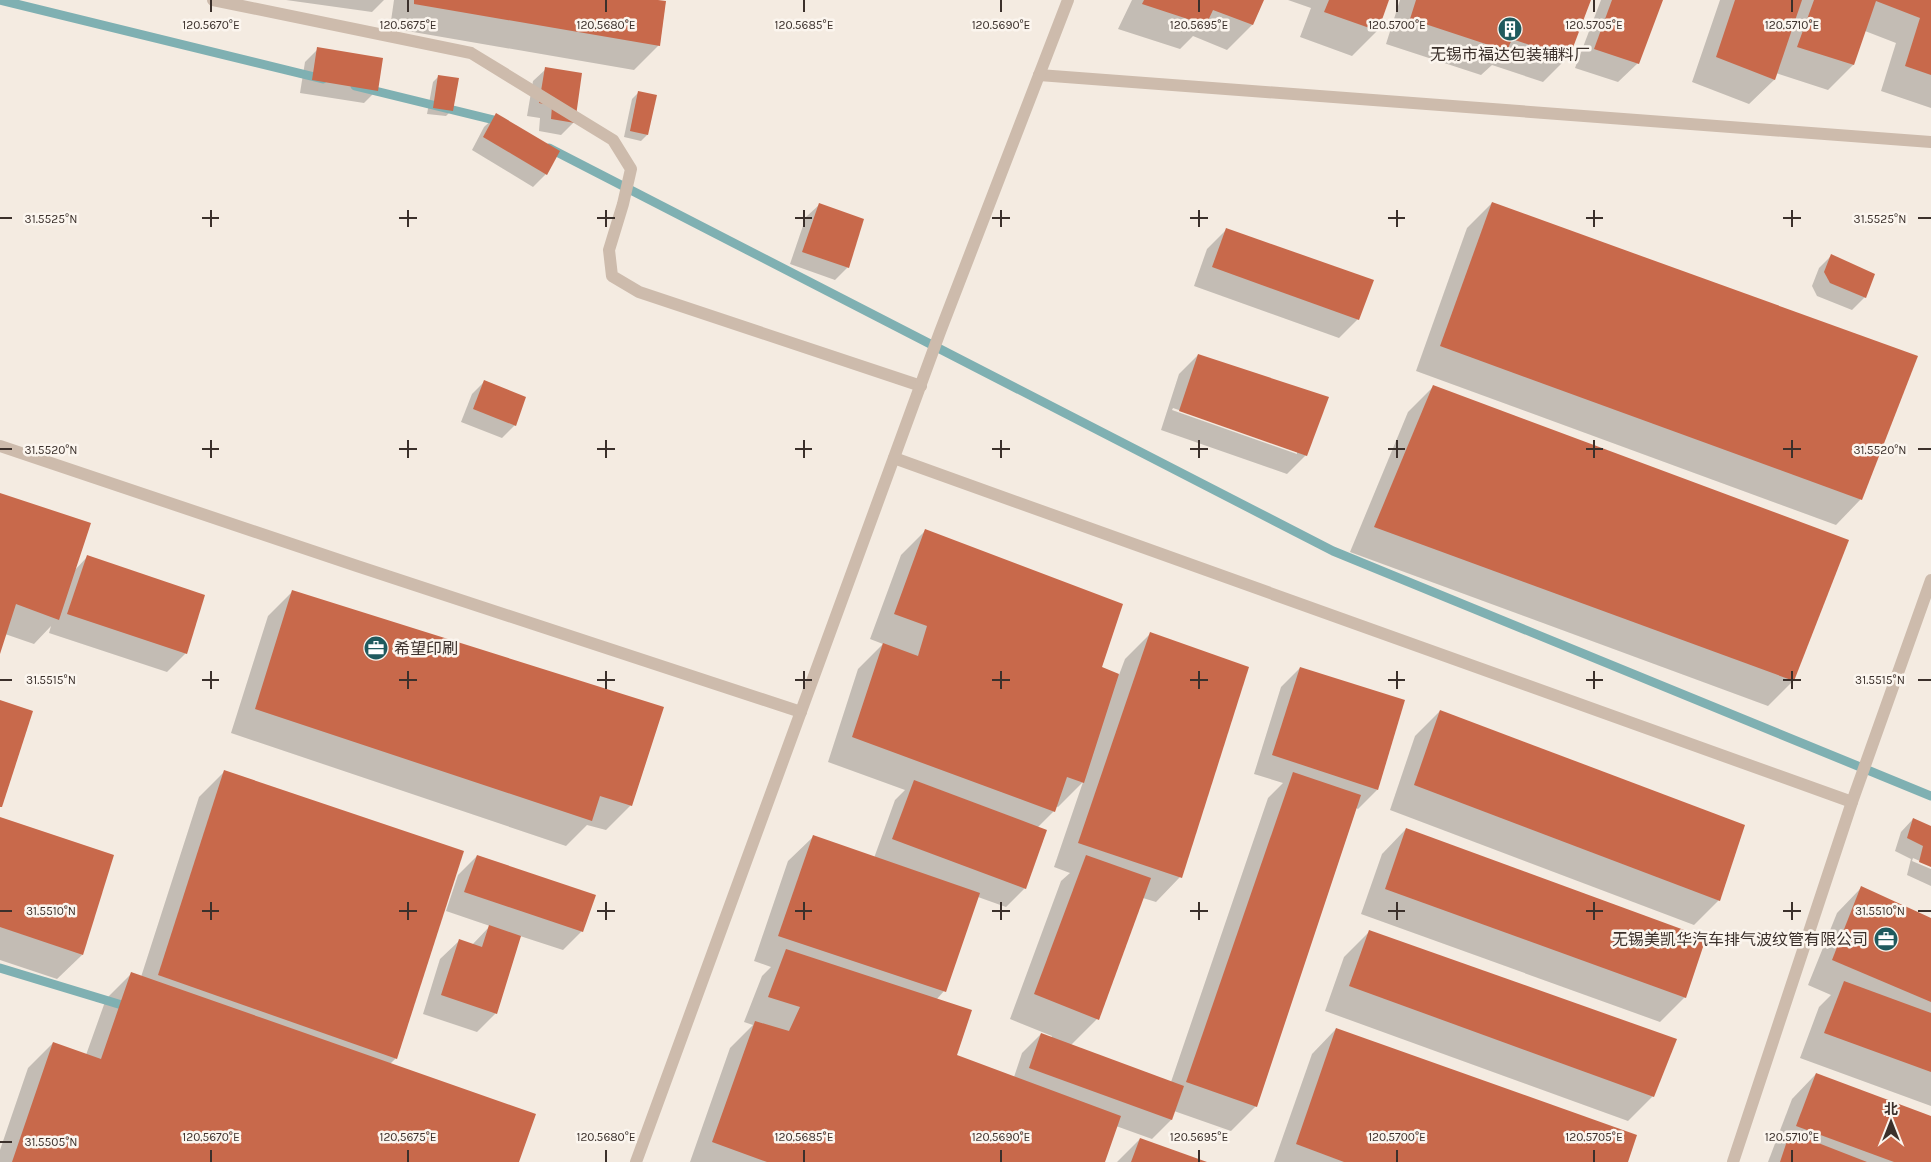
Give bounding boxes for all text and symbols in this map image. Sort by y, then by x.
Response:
building icon: 无锡市福达包装辅料厂 [1497,16,1523,42]
text: 120.5670°E [182,18,240,32]
text: 120.5675°E [379,18,437,32]
text: 120.5680°E [576,18,636,32]
text: 120.5685°E [775,18,833,32]
text: 120.5690°E [972,18,1030,32]
text: 120.5695°E [1170,18,1228,32]
text: 120.5700°E [1368,18,1426,32]
text: 120.5705°E [1565,18,1623,32]
text: 120.5710°E [1765,18,1819,32]
place label: 无锡市福达包装辅料厂 [1430,45,1590,64]
text: 31.5525°N [25,212,77,226]
text: 31.5525°N [1854,212,1906,226]
text: 31.5520°N [24,443,78,457]
text: 31.5520°N [1853,443,1907,457]
office icon: 希望印刷 [363,635,389,661]
place label: 希望印刷 [394,639,458,658]
text: 31.5515°N [26,673,76,687]
text: 31.5515°N [1855,673,1905,687]
text: 31.5510°N [26,904,76,918]
text: 31.5510°N [1855,904,1905,918]
office icon: 无锡美凯华汽车排气波纹管有限公司 [1873,926,1899,952]
place label: 无锡美凯华汽车排气波纹管有限公司 [1612,930,1868,949]
north arrow [1866,1097,1916,1147]
text: 北 [1884,1101,1898,1118]
text: 120.5670°E [182,1130,240,1144]
text: 120.5675°E [379,1130,437,1144]
text: 120.5680°E [576,1130,636,1144]
text: 120.5685°E [775,1130,833,1144]
text: 120.5690°E [972,1130,1030,1144]
text: 120.5695°E [1170,1130,1228,1144]
text: 120.5700°E [1368,1130,1426,1144]
text: 120.5705°E [1565,1130,1623,1144]
text: 120.5710°E [1765,1130,1819,1144]
text: 31.5505°N [25,1135,77,1149]

